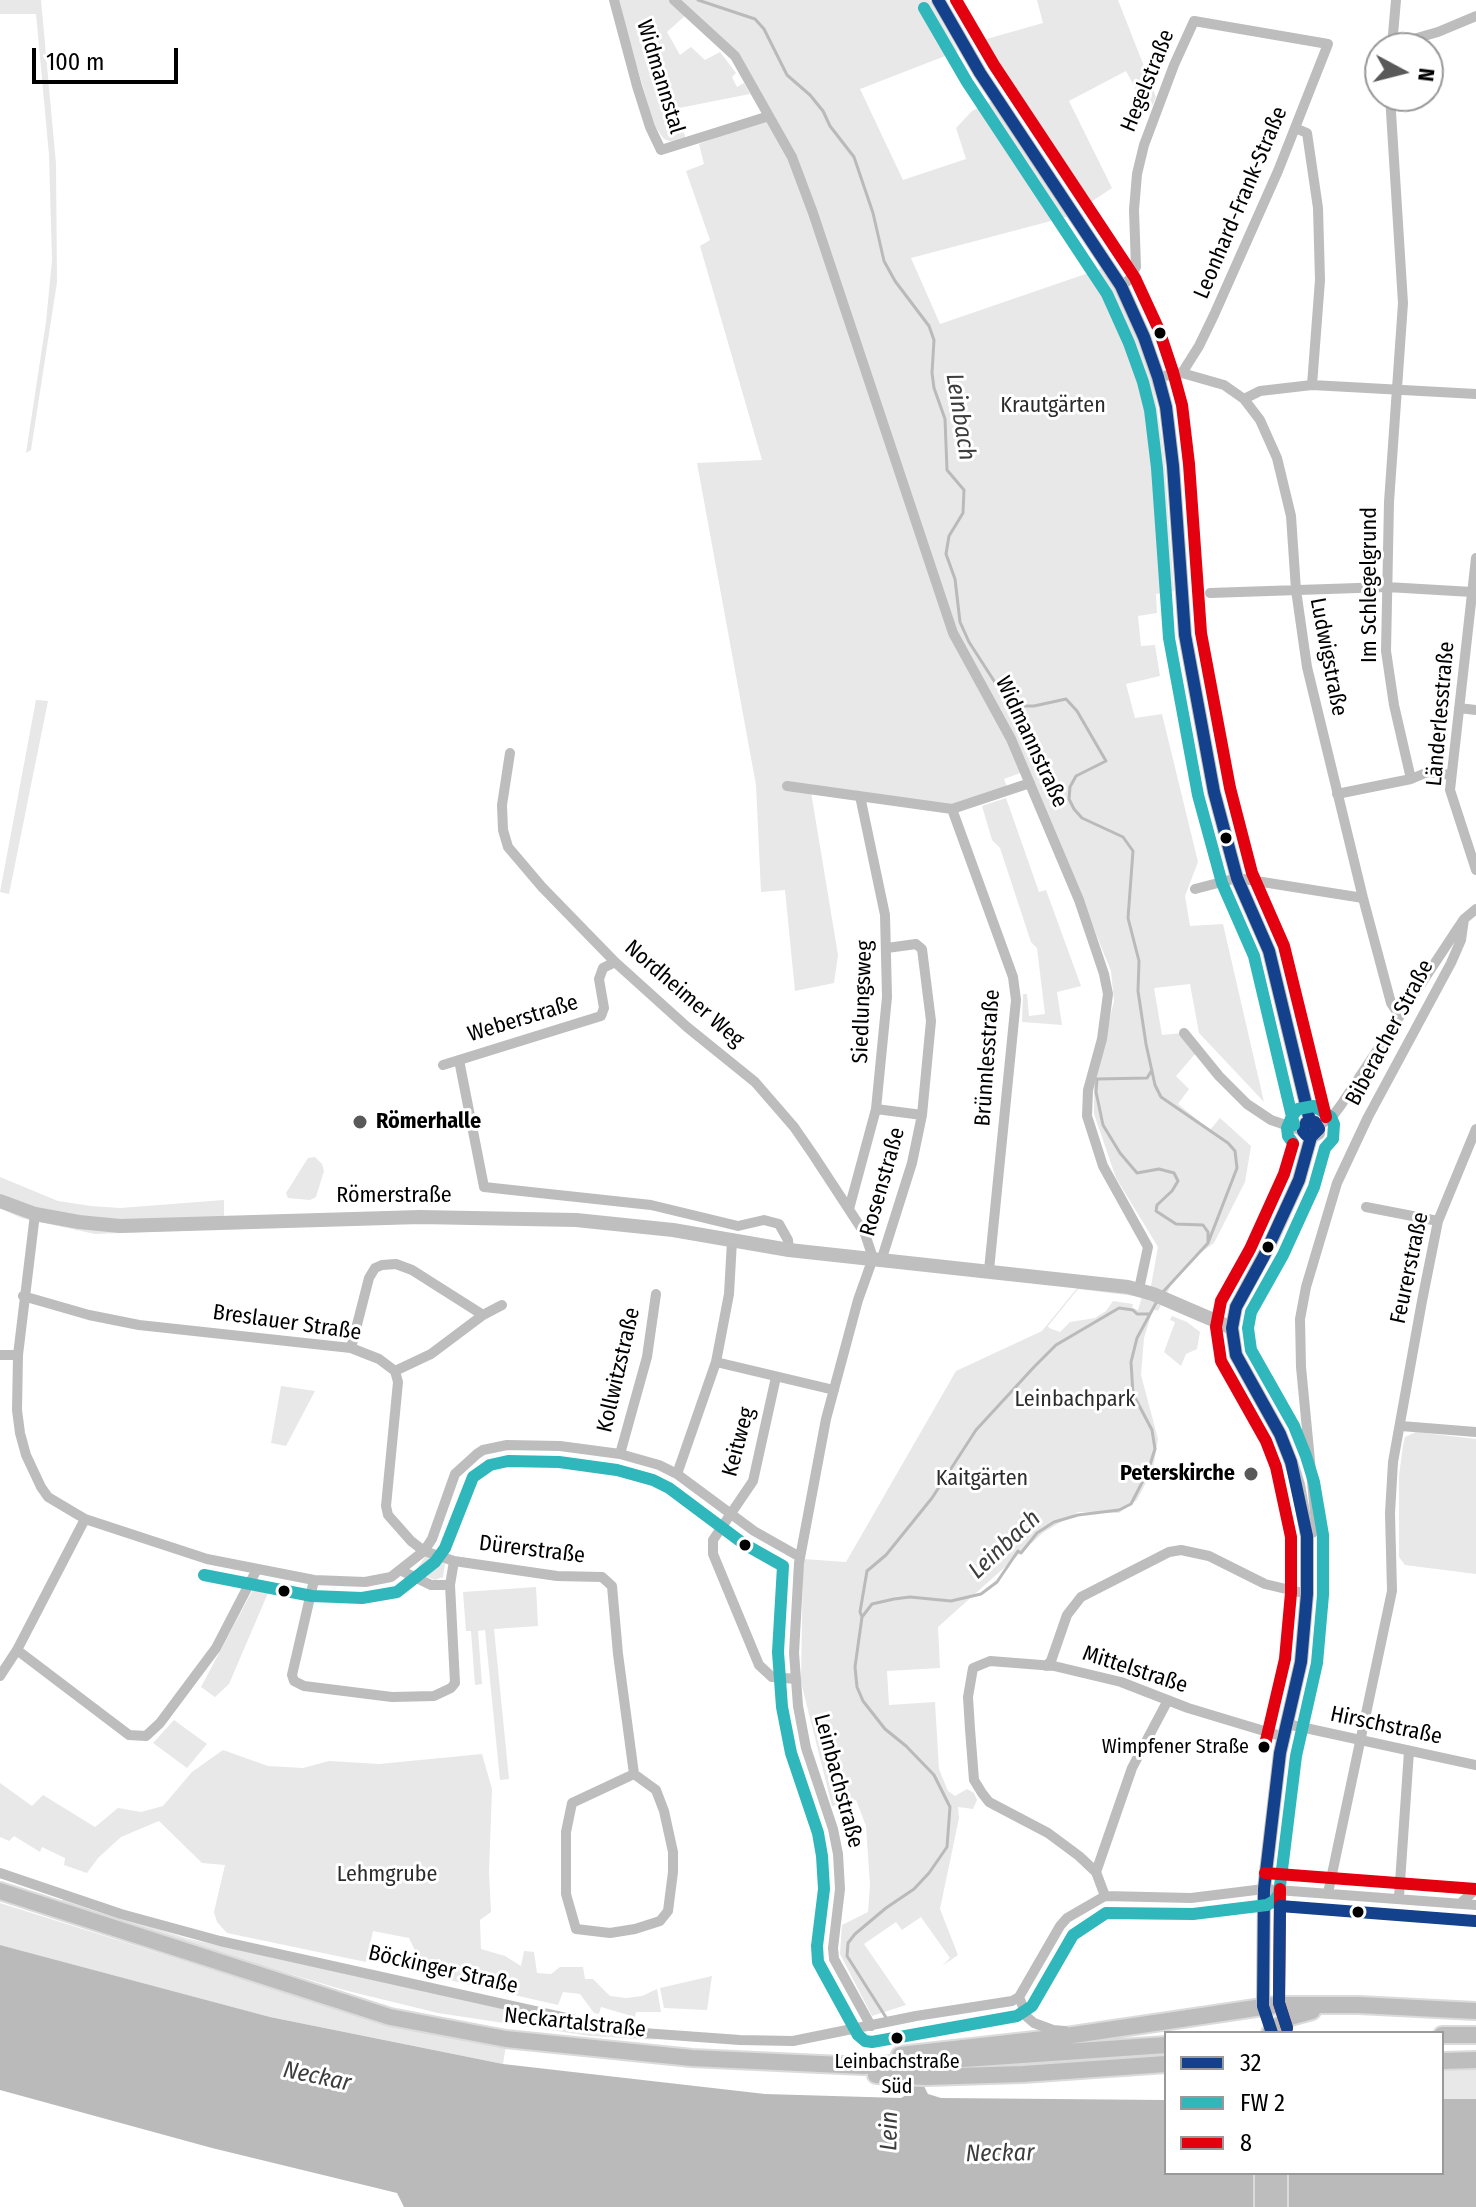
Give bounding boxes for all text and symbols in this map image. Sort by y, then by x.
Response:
street label: Widmannstal [630,17,690,137]
street label: Hegelstraße [1116,26,1180,136]
scale bar [36,32,182,82]
north arrow [1364,32,1444,112]
text: 100 m [46,48,104,76]
text: N [1412,67,1441,83]
street label: Leonhard-Frank-Straße [1189,103,1293,303]
unlabelled marker [1152,325,1168,341]
water label: Leinbach [939,371,981,463]
park label: Krautgärten [1000,393,1106,419]
street label: Im Schlegelgrund [1357,507,1383,663]
street label: Ludwigstraße [1304,596,1352,718]
street label: Länderlesstraße [1422,641,1460,787]
street label: Widmannstraße [989,672,1073,812]
unlabelled marker [1218,830,1234,846]
street label: Nordheimer Weg [619,935,749,1053]
street label: Siedlungsweg [848,940,878,1064]
street label: Biberacher Straße [1341,956,1439,1110]
street label: Brünnlesstraße [970,989,1006,1127]
street label: Weberstraße [465,990,581,1048]
place label: Römerhalle [376,1109,481,1135]
marker: Römerhalle [351,1113,369,1131]
street label: Rosenstraße [855,1124,911,1240]
street label: Römerstraße [336,1183,452,1209]
street label: Feurerstraße [1385,1210,1435,1326]
unlabelled marker [1260,1239,1276,1255]
street label: Breslauer Straße [211,1300,363,1346]
street label: Kollwitzstraße [592,1305,646,1435]
park label: Leinbachpark [1015,1387,1135,1413]
street label: Keitweg [717,1405,761,1479]
place label: Peterskirche [1120,1461,1235,1487]
marker: Peterskirche [1242,1465,1260,1483]
park label: Kaitgärten [936,1466,1028,1492]
water label: Leinbach [963,1504,1047,1586]
street label: Dürerstraße [477,1530,587,1570]
unlabelled marker [737,1537,753,1553]
unlabelled marker [276,1583,292,1599]
street label: Mittelstraße [1079,1641,1191,1699]
street label: Hirschstraße [1328,1701,1444,1751]
street label: Leinbachstraße [807,1711,869,1851]
place label: Wimpfener Straße [1102,1735,1249,1759]
marker: Wimpfener Straße [1256,1739,1272,1755]
park label: Lehmgrube [337,1862,437,1888]
unlabelled marker [1350,1904,1366,1920]
street label: Böckinger Straße [366,1940,520,2000]
street label: Neckartalstraße [503,2002,647,2044]
marker: Leinbachstraße Süd [889,2030,905,2046]
legend [1164,2031,1444,2175]
text: 32 [1240,2049,1261,2077]
place label: Leinbachstraße Süd [834,2050,960,2097]
water label: Neckar [280,2056,354,2098]
text: FW 2 [1240,2089,1285,2117]
water label: Lein [875,2111,905,2151]
text: 8 [1240,2129,1252,2157]
water label: Neckar [965,2139,1035,2169]

